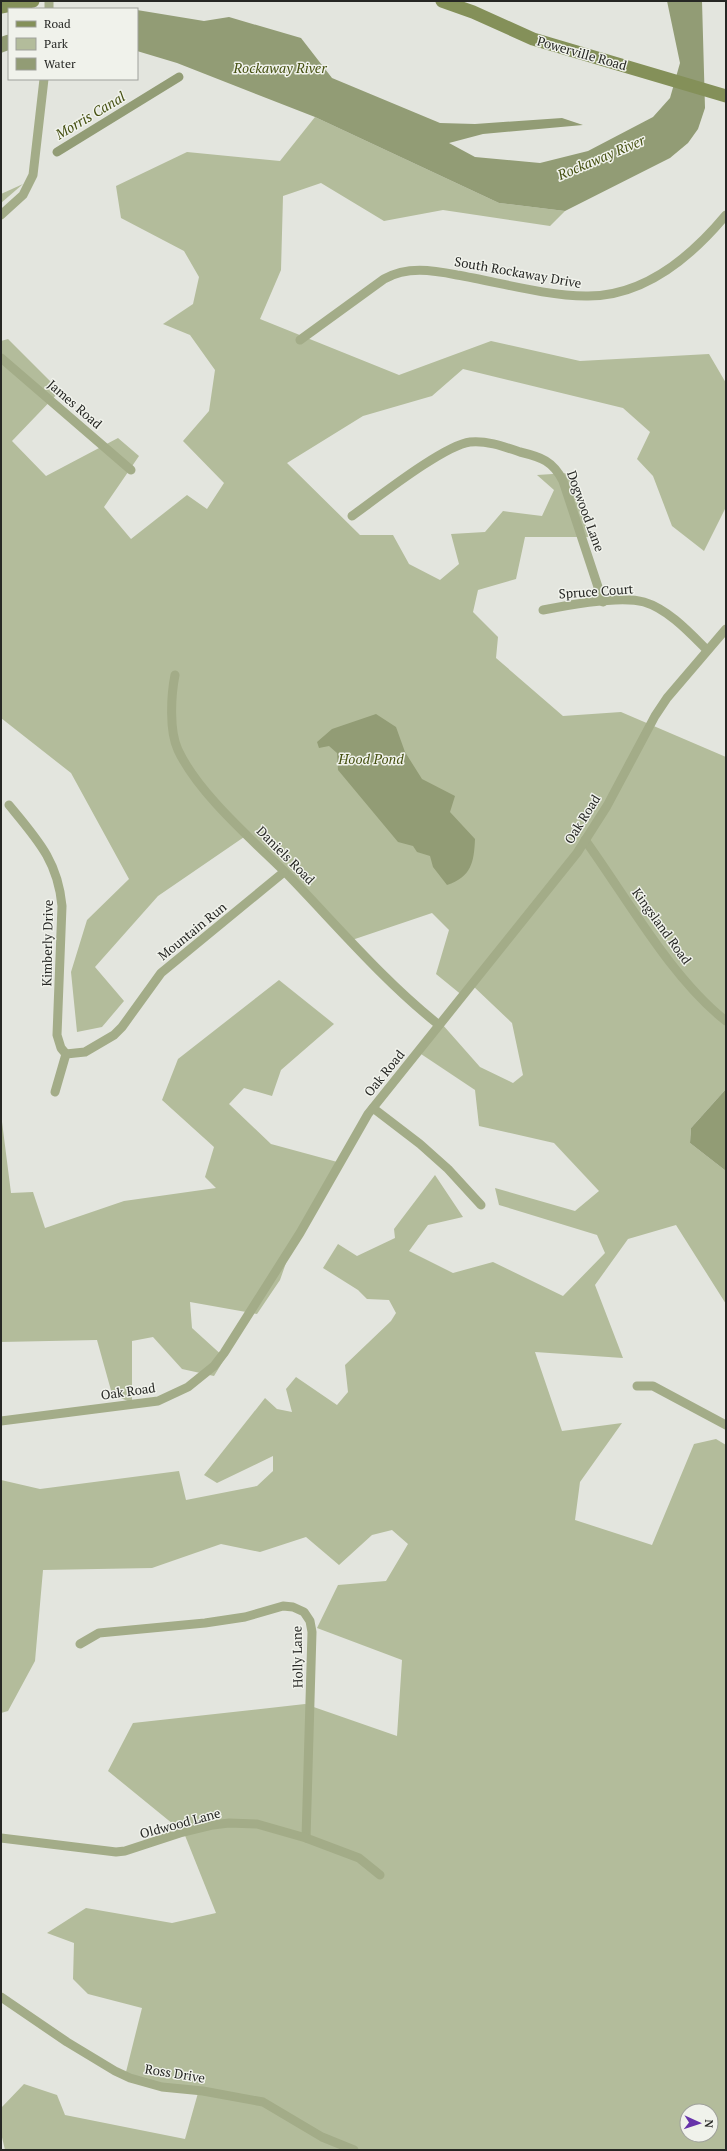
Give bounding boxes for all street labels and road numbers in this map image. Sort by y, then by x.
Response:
street label: Powerville Road [535,32,629,74]
street label: South Rockaway Drive [453,252,583,292]
street label: James Road [44,375,106,433]
street label: Dogwood Lane [563,468,609,554]
street label: Spruce Court [558,579,634,603]
street label: Oak Road [560,791,604,847]
street label: Daniels Road [253,822,319,888]
street label: Kingsland Road [628,884,696,968]
street label: Mountain Run [154,898,230,964]
street label: Kimberly Drive [37,899,57,987]
street label: Oak Road [360,1046,408,1100]
street label: Oak Road [99,1378,157,1404]
street label: Holly Lane [287,1626,307,1688]
street label: Oldwood Lane [138,1804,222,1842]
street label: Ross Drive [144,2059,206,2087]

